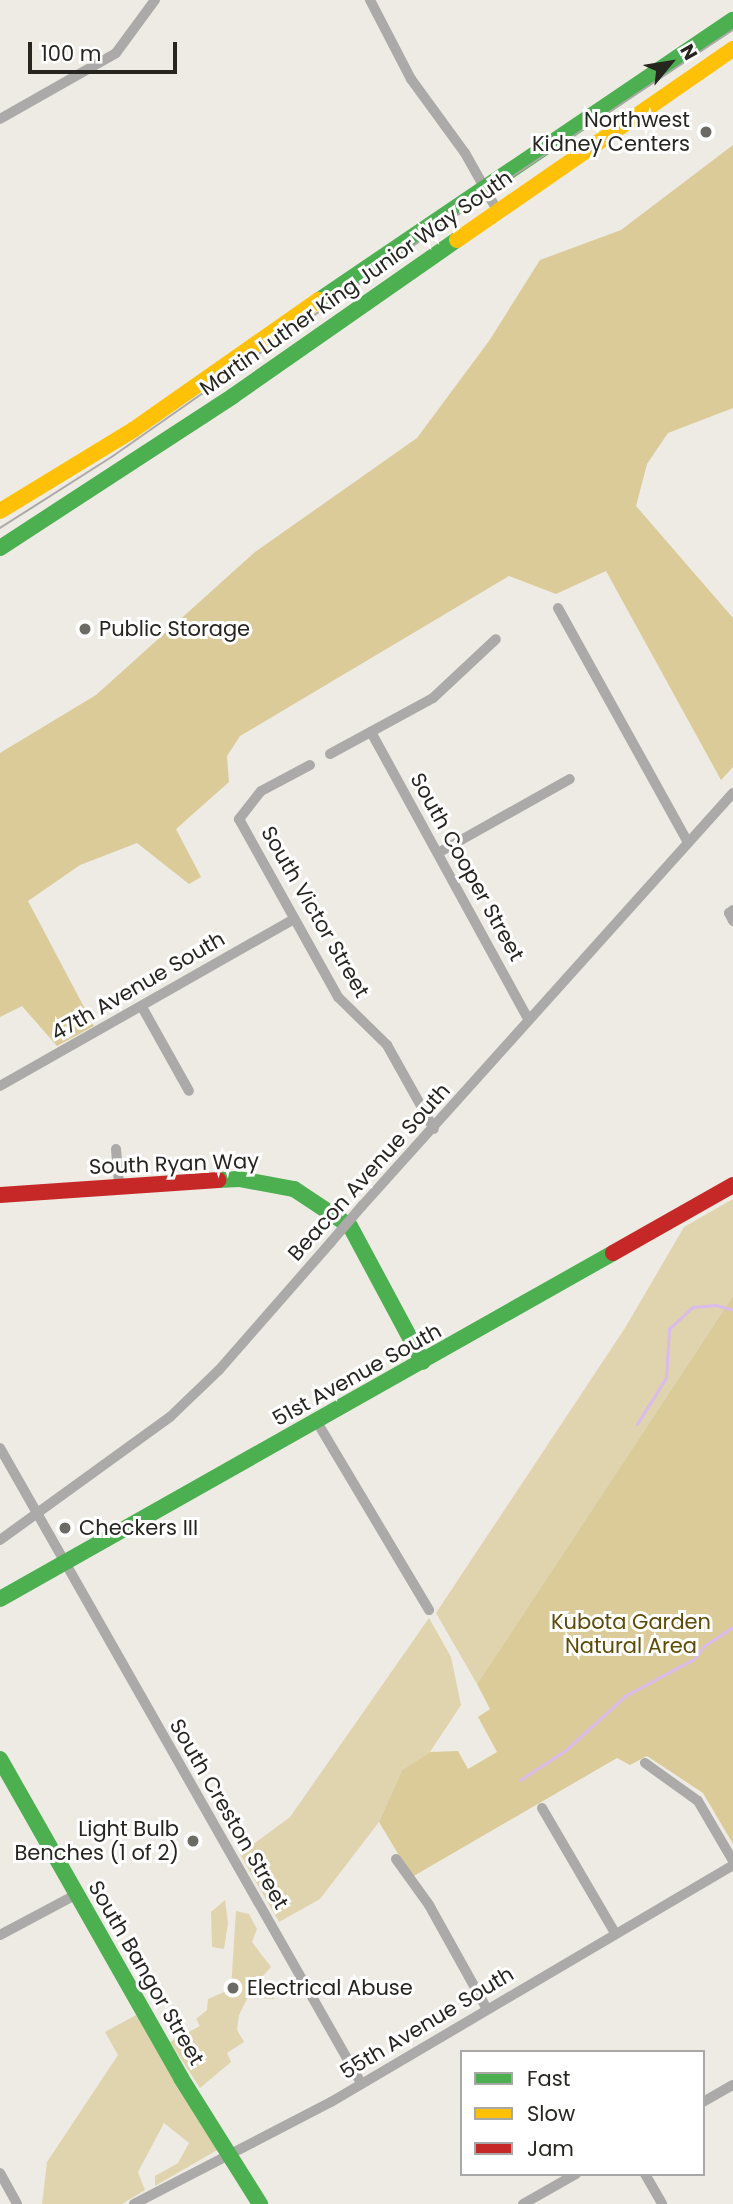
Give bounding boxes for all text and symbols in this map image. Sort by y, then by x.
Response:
scale bar [32,28,180,72]
north arrow [635,28,705,98]
text: 100 m [41,39,101,68]
text: N [673,39,704,65]
place label: Northwest Kidney Centers [532,107,690,157]
marker: Northwest Kidney Centers [696,122,716,142]
street label: Martin Luther King Junior Way South [195,165,517,401]
place label: Public Storage [99,616,250,642]
marker: Public Storage [77,621,93,637]
street label: South Cooper Street [405,769,529,965]
street label: South Victor Street [256,822,374,1002]
street label: 47th Avenue South [47,926,229,1046]
street label: Beacon Avenue South [283,1078,455,1266]
street label: South Ryan Way [88,1148,260,1180]
street label: 51st Avenue South [268,1318,446,1432]
place label: Checkers III [79,1515,198,1541]
marker: Checkers III [57,1520,73,1536]
park label: Kubota Garden Natural Area [551,1609,711,1659]
street label: South Creston Street [164,1714,294,1914]
place label: Light Bulb Benches (1 of 2) [14,1816,179,1866]
marker: Light Bulb Benches (1 of 2) [185,1833,201,1849]
street label: South Bangor Street [83,1876,209,2070]
street label: 55th Avenue South [336,1961,518,2085]
place label: Electrical Abuse [247,1975,413,2001]
marker: Electrical Abuse [225,1980,241,1996]
legend [460,2050,705,2176]
text: Fast [527,2064,570,2093]
text: Slow [527,2099,575,2128]
text: Jam [527,2134,574,2163]

